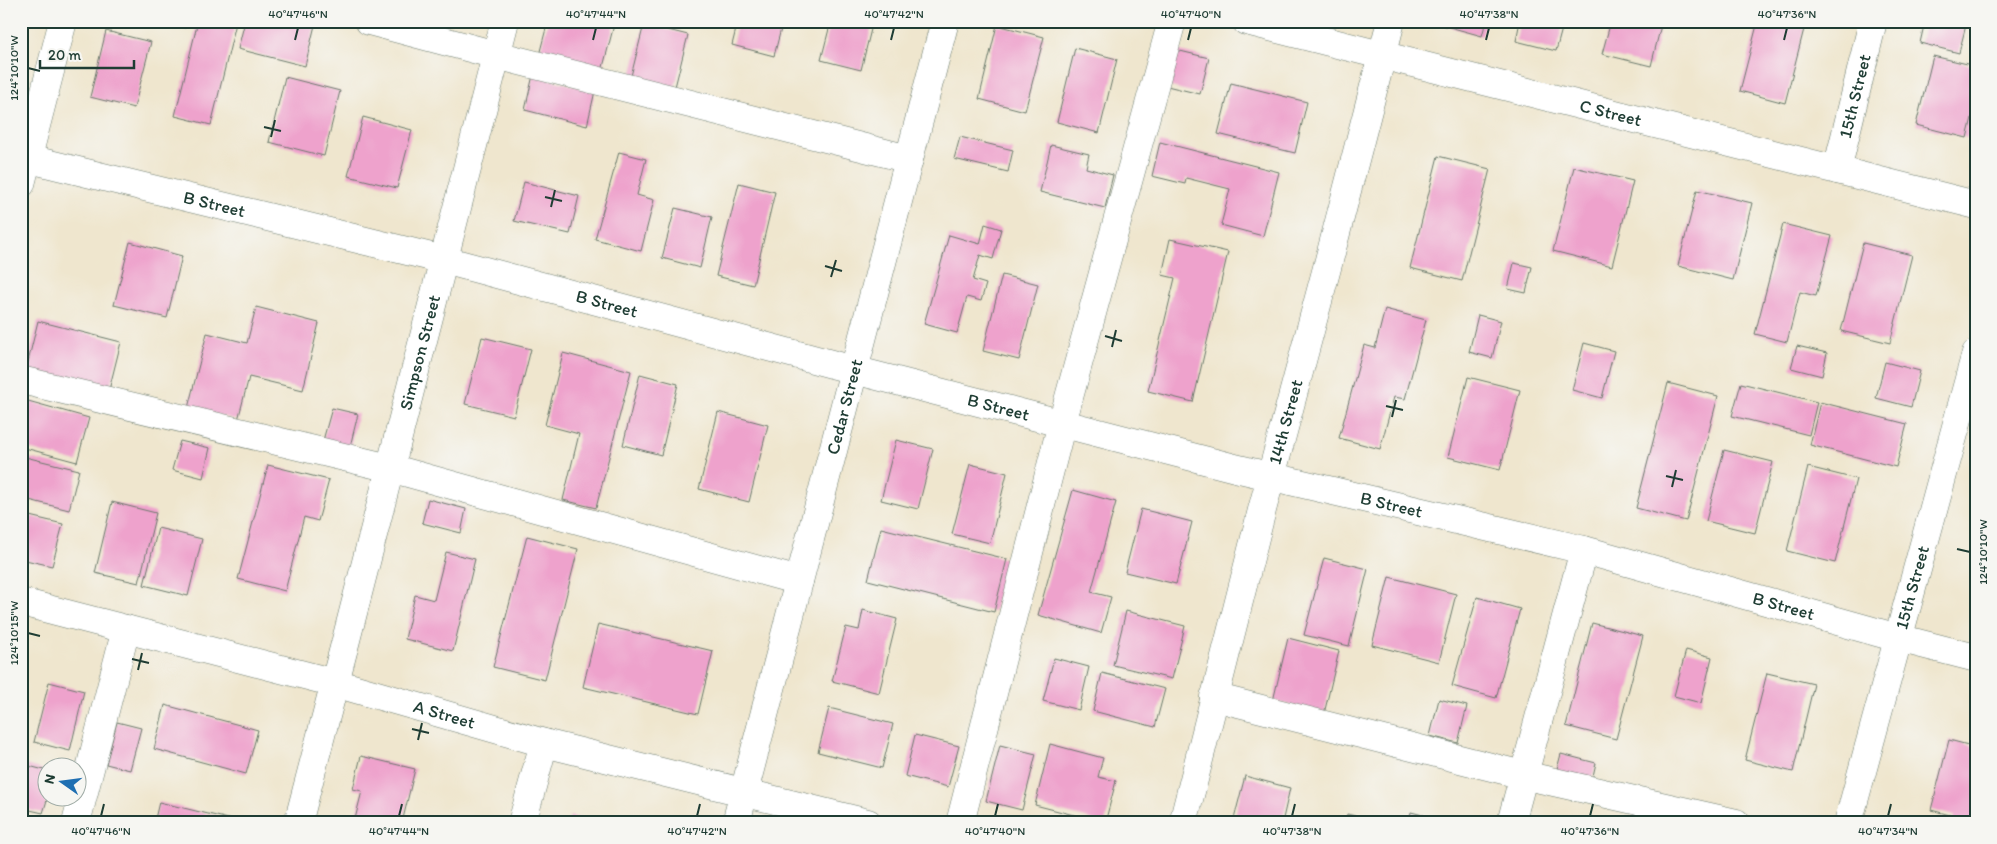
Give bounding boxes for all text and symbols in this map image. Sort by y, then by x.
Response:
text: 40°47'46"N [268,7,328,21]
text: 40°47'44"N [566,7,626,21]
text: 40°47'42"N [864,7,924,21]
text: 40°47'40"N [1161,7,1221,21]
text: 40°47'38"N [1459,7,1519,21]
text: 40°47'36"N [1758,7,1816,21]
text: 124°10'10"W [7,35,21,101]
scale bar [40,38,134,70]
text: 20 m [48,46,82,64]
street label: 15th Street [1834,52,1876,140]
street label: C Street [1577,94,1644,131]
street label: B Street [181,186,248,222]
street label: B Street [573,285,641,323]
street label: Simpson Street [394,292,445,413]
street label: Cedar Street [821,356,867,457]
street label: 14th Street [1264,377,1308,467]
street label: B Street [965,389,1032,426]
street label: B Street [1358,487,1425,523]
text: 124°10'10"W [1976,519,1990,585]
street label: 15th Street [1890,543,1934,632]
street label: B Street [1750,587,1817,625]
text: 124°10'15"W [7,601,21,665]
street label: A Street [411,695,478,734]
north arrow [38,756,88,806]
text: N [40,772,59,786]
text: 40°47'46"N [71,824,131,838]
text: 40°47'44"N [369,824,429,838]
text: 40°47'42"N [667,824,727,838]
text: 40°47'40"N [965,824,1025,838]
text: 40°47'38"N [1262,824,1322,838]
text: 40°47'36"N [1561,824,1619,838]
text: 40°47'34"N [1858,824,1918,838]

